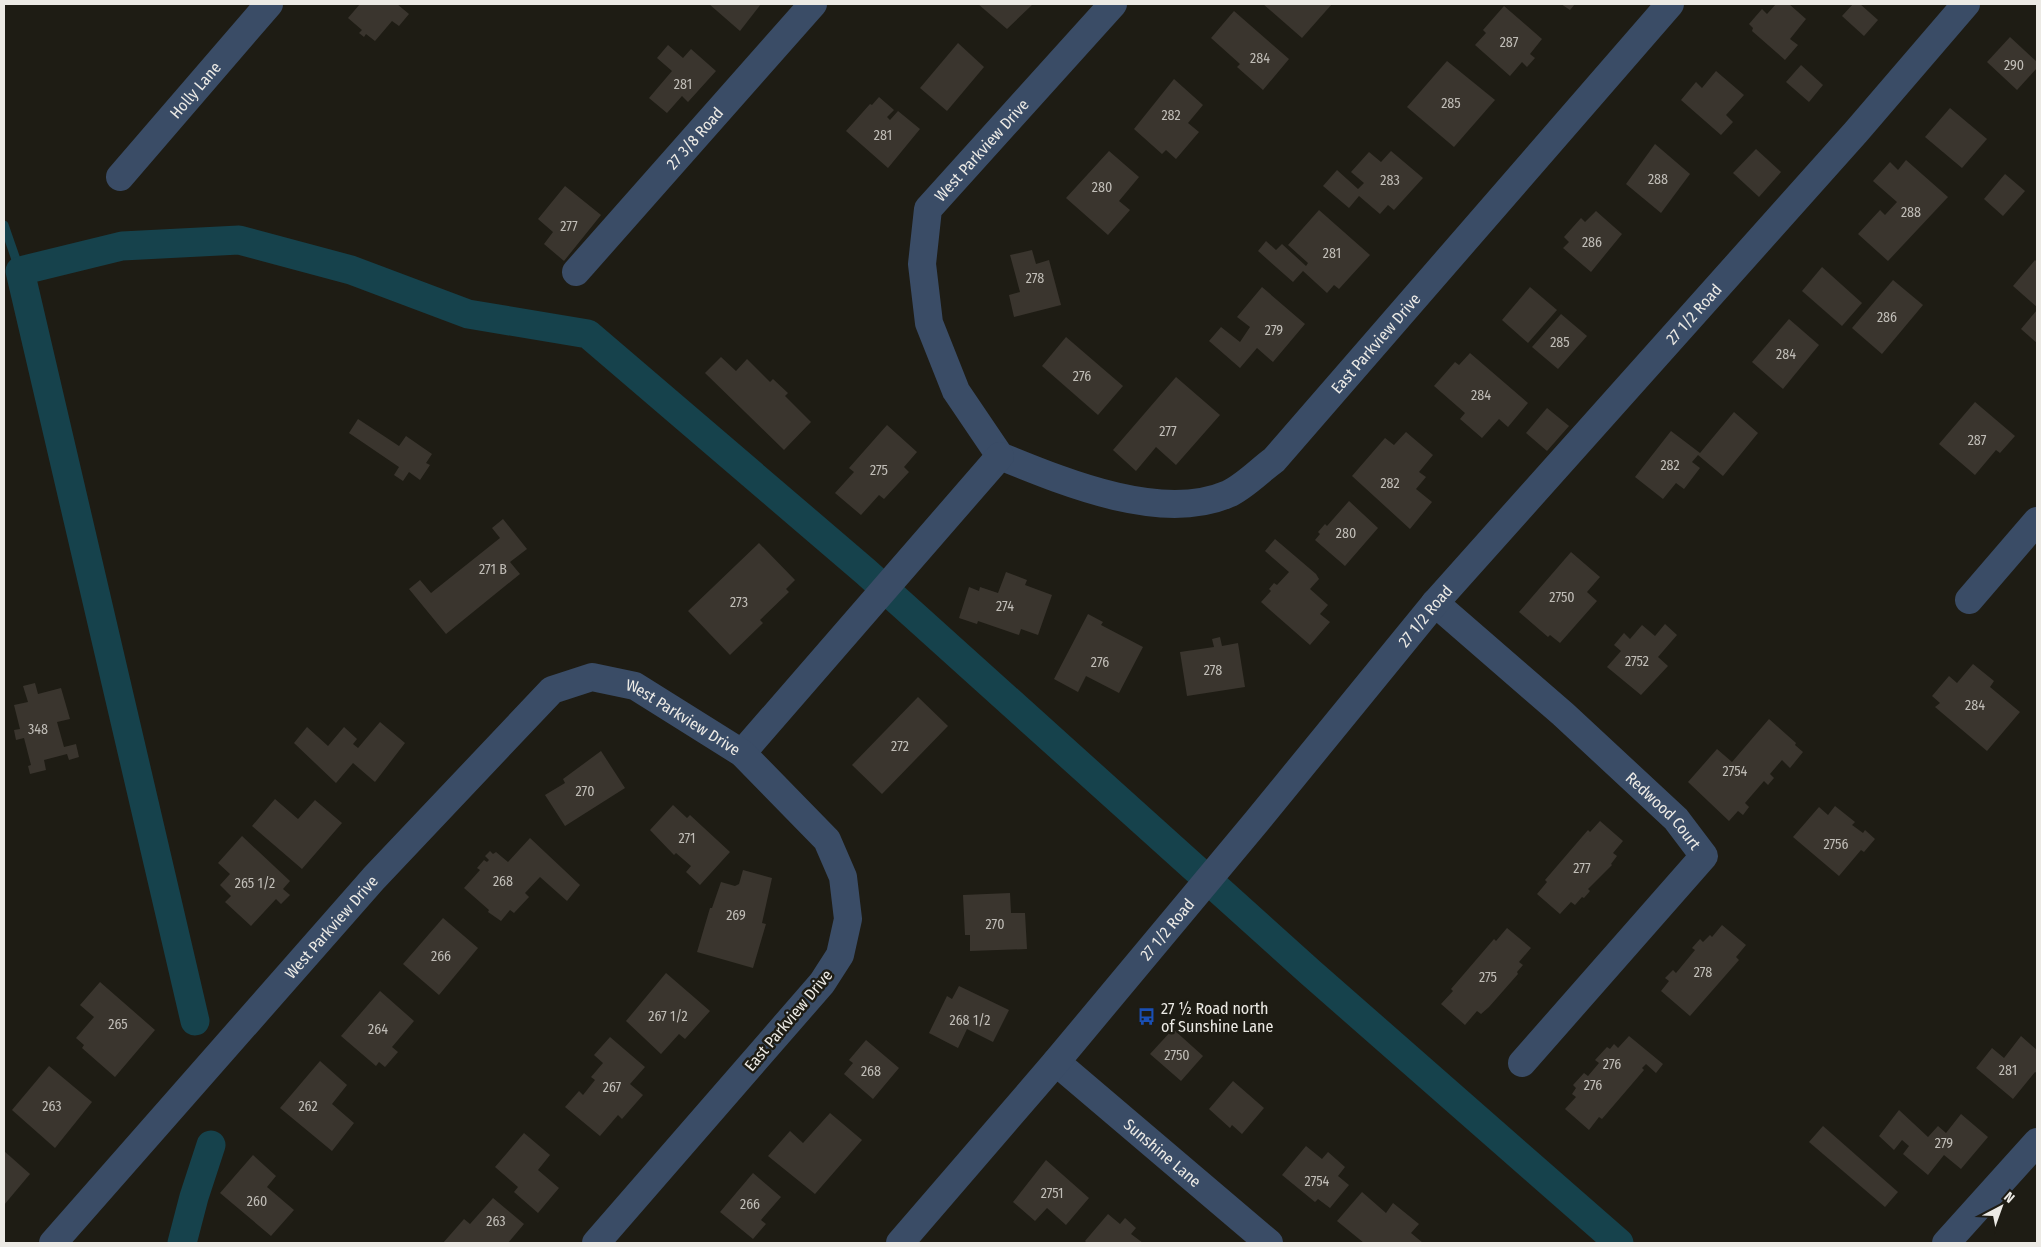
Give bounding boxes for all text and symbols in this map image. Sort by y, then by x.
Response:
house number: 287 [1500,34,1519,51]
house number: 284 [1250,50,1270,67]
house number: 290 [2004,57,2024,74]
street label: Holly Lane [166,58,225,122]
house number: 281 [674,76,692,93]
street label: West Parkview Drive [931,95,1033,205]
house number: 285 [1441,95,1461,112]
street label: 27 3/8 Road [663,103,727,173]
house number: 282 [1161,107,1181,124]
house number: 281 [874,127,892,144]
house number: 288 [1648,171,1668,188]
house number: 283 [1380,172,1400,189]
house number: 280 [1092,179,1112,196]
house number: 288 [1901,204,1921,221]
house number: 277 [560,218,578,235]
house number: 286 [1582,234,1602,251]
house number: 281 [1323,245,1341,262]
house number: 278 [1026,270,1044,287]
street label: 27 1/2 Road [1662,280,1726,348]
street label: East Parkview Drive [1327,289,1425,397]
house number: 286 [1877,309,1897,326]
house number: 279 [1265,322,1283,339]
house number: 285 [1550,334,1570,351]
house number: 284 [1776,346,1796,363]
house number: 276 [1073,368,1091,385]
house number: 284 [1471,387,1491,404]
house number: 277 [1159,423,1177,440]
house number: 287 [1968,432,1987,449]
house number: 282 [1660,457,1680,474]
house number: 275 [870,462,888,479]
house number: 282 [1380,475,1400,492]
house number: 280 [1336,525,1356,542]
house number: 271 B [479,561,507,578]
street label: 27 1/2 Road [1394,581,1456,651]
house number: 2750 [1549,589,1575,606]
house number: 273 [730,594,748,611]
house number: 274 [996,598,1014,615]
house number: 2752 [1625,653,1649,670]
house number: 276 [1091,654,1109,671]
house number: 278 [1204,662,1222,679]
street label: West Parkview Drive [625,675,744,760]
house number: 284 [1965,697,1985,714]
house number: 348 [28,721,48,738]
house number: 272 [891,738,909,755]
house number: 2754 [1723,763,1748,780]
street label: Redwood Court [1622,768,1705,854]
house number: 270 [576,783,594,800]
house number: 271 [678,830,696,847]
house number: 2756 [1824,836,1849,853]
house number: 277 [1573,860,1591,877]
street label: West Parkview Drive [281,872,382,983]
house number: 268 [493,873,513,890]
house number: 265 1/2 [235,875,275,892]
street label: 27 1/2 Road [1136,895,1198,964]
house number: 269 [726,907,746,924]
house number: 270 [986,916,1004,933]
house number: 266 [431,948,451,965]
house number: 278 [1694,964,1712,981]
street label: East Parkview Drive [740,966,836,1075]
house number: 275 [1479,969,1497,986]
place label: 27 ½ Road north of Sunshine Lane [1161,999,1273,1036]
bus stop icon: 27 ½ Road north of Sunshine Lane [1137,1007,1157,1027]
house number: 267 1/2 [648,1008,688,1025]
house number: 268 1/2 [949,1012,991,1029]
house number: 265 [108,1016,128,1033]
house number: 264 [368,1021,388,1038]
house number: 2750 [1164,1047,1190,1064]
house number: 276 [1603,1056,1621,1073]
house number: 281 [1999,1062,2017,1079]
house number: 268 [861,1063,881,1080]
house number: 276 [1584,1077,1602,1094]
house number: 267 [603,1079,622,1096]
house number: 263 [42,1098,62,1115]
house number: 262 [298,1098,318,1115]
street label: Sunshine Lane [1120,1115,1205,1191]
house number: 279 [1935,1135,1953,1152]
house number: 2754 [1305,1173,1330,1190]
north arrow [1976,1182,2026,1232]
house number: 2751 [1041,1185,1063,1202]
text: N [2000,1188,2018,1207]
house number: 260 [247,1193,267,1210]
house number: 266 [740,1196,760,1213]
house number: 263 [486,1213,506,1230]

